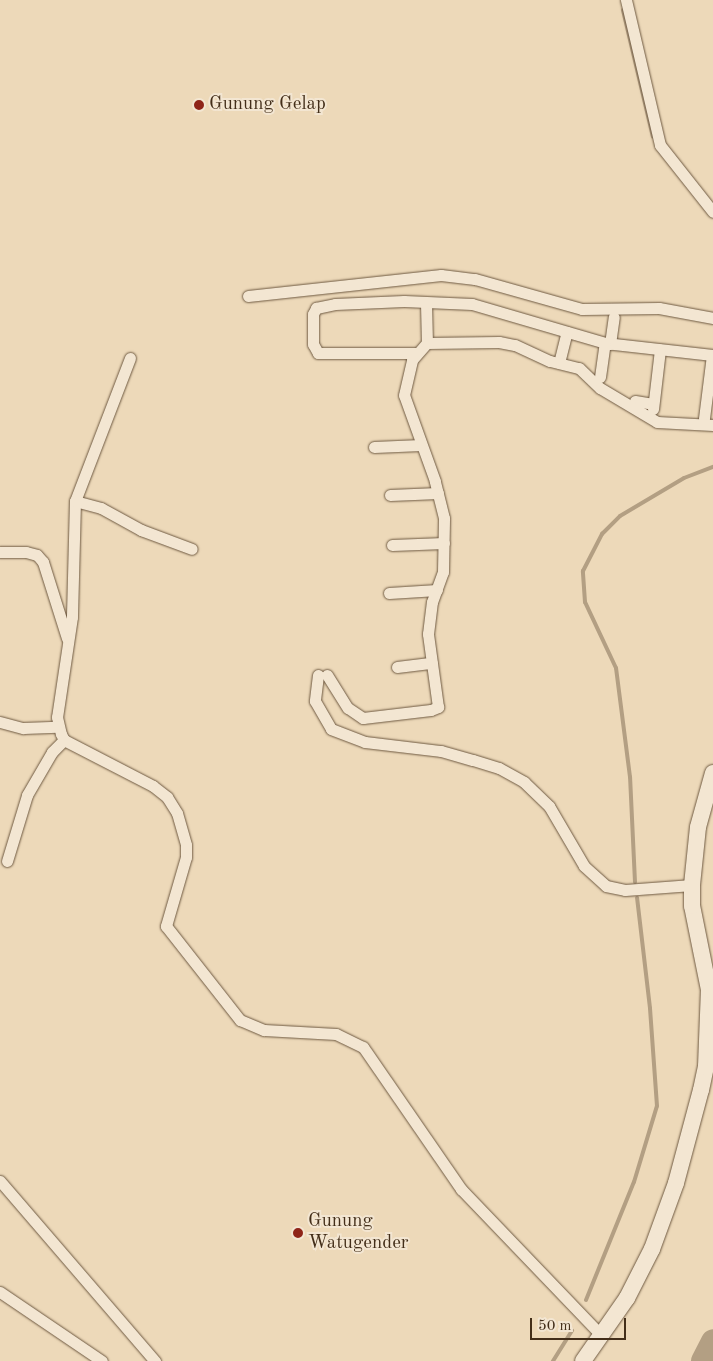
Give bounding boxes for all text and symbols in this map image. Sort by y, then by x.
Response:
place label: Gunung Gelap [209,94,326,116]
marker: Gunung Gelap [193,99,205,111]
place label: Gunung Watugender [308,1211,409,1255]
marker: Gunung Watugender [292,1227,304,1239]
scale bar [533,1308,629,1340]
text: 50 m [538,1319,572,1334]

